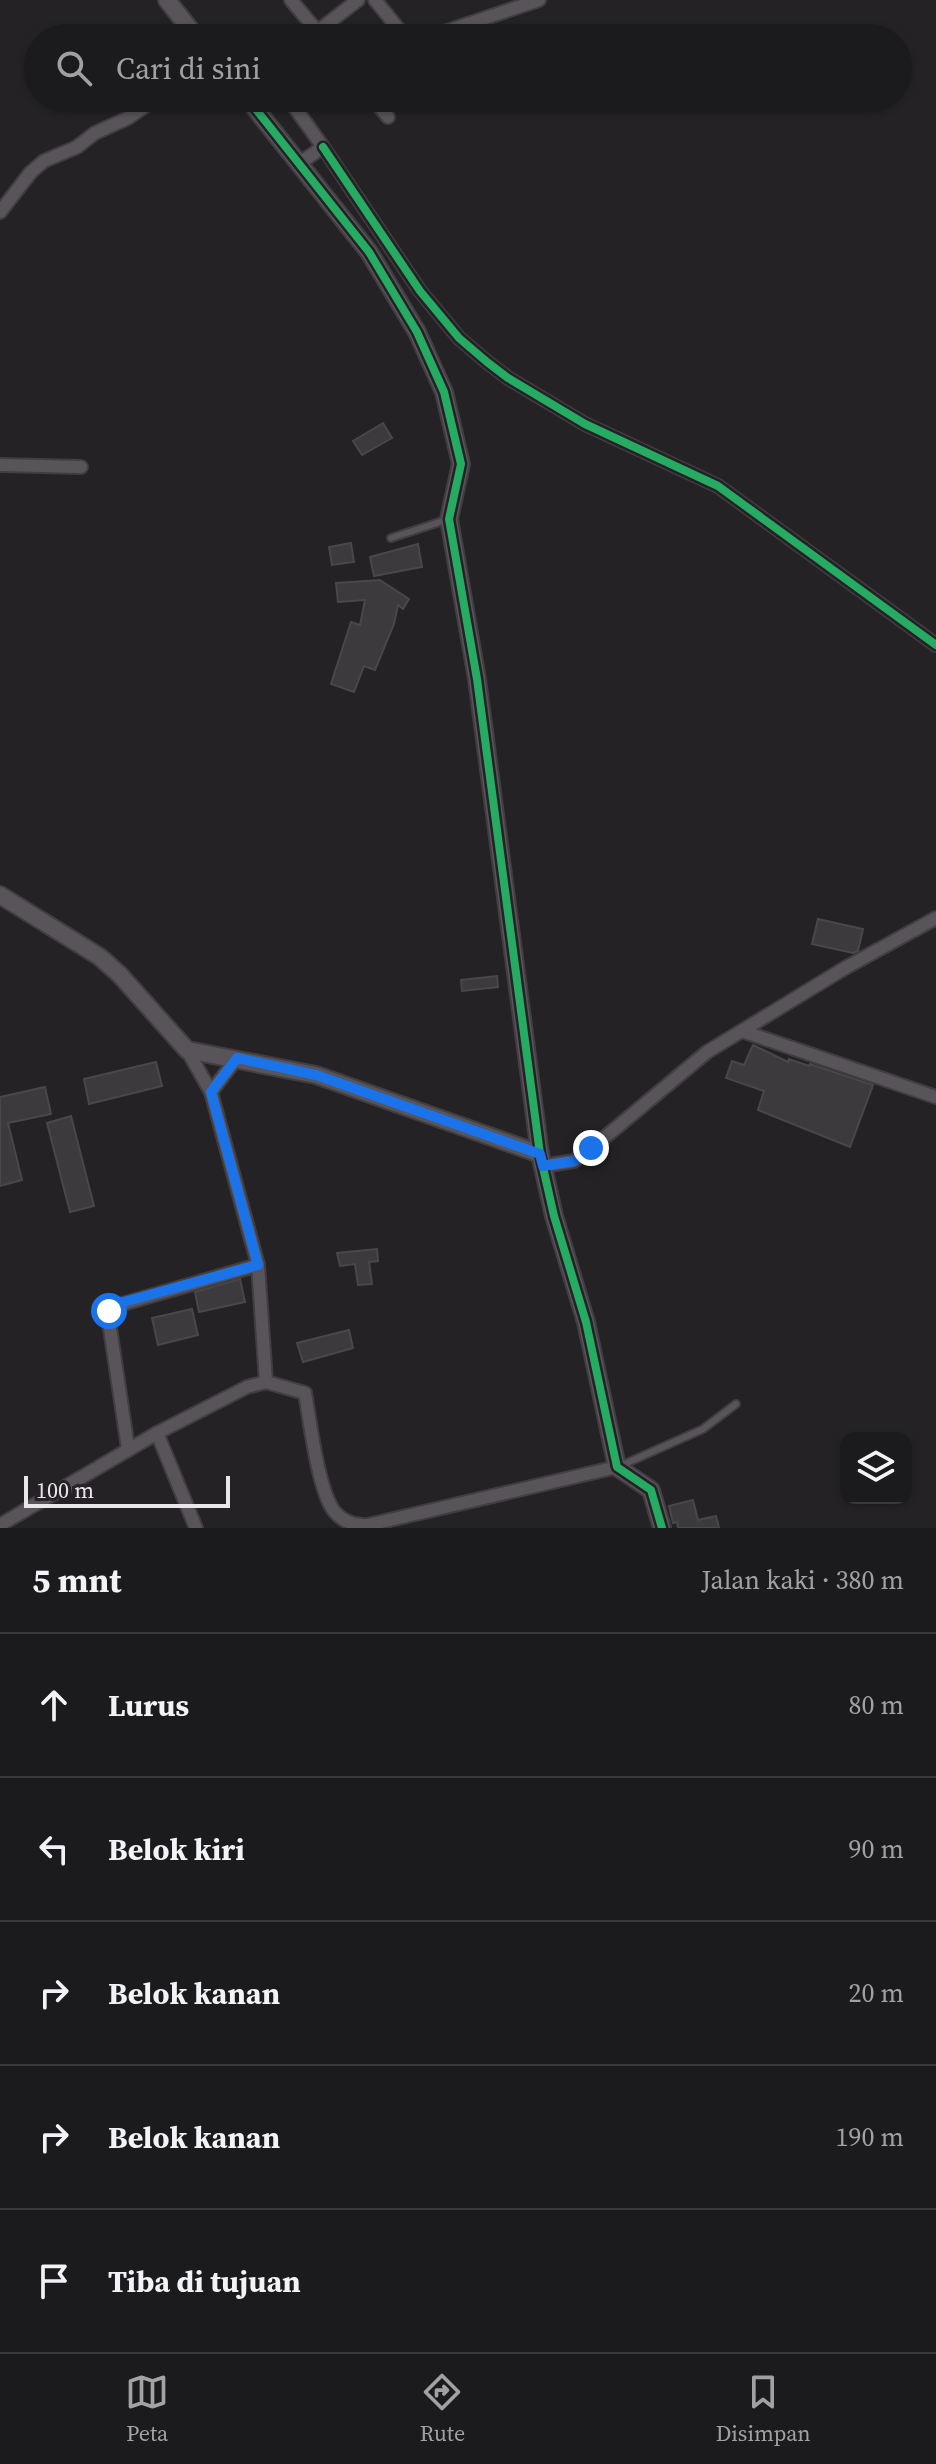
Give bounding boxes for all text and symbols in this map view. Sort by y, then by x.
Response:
search box [24,24,912,112]
icon: search [52,46,96,90]
text: Cari di sini [116,48,261,89]
route end [573,1130,609,1166]
route start [91,1293,127,1329]
map controls [840,1432,912,1504]
button: layers [840,1432,912,1504]
scale bar [24,1472,230,1508]
text: 100 m [36,1475,94,1505]
text: 5 mnt [32,1557,122,1603]
text: Jalan kaki · 380 m [701,1562,904,1598]
icon: ahead [32,1683,76,1727]
text: Lurus [108,1685,189,1726]
text: 80 m [849,1687,904,1723]
icon: left [32,1827,76,1871]
text: Belok kiri [108,1829,245,1870]
text: 90 m [849,1831,904,1867]
icon: right [32,1971,76,2015]
text: Belok kanan [108,1973,280,2014]
text: 20 m [849,1975,904,2011]
icon: right [32,2115,76,2159]
text: Belok kanan [108,2117,280,2158]
text: 190 m [836,2119,904,2155]
icon: arrive [32,2259,76,2303]
text: Tiba di tujuan [108,2261,301,2302]
tab: Peta [125,2370,169,2448]
tab: Rute [420,2370,465,2448]
tab: Disimpan [716,2370,811,2448]

